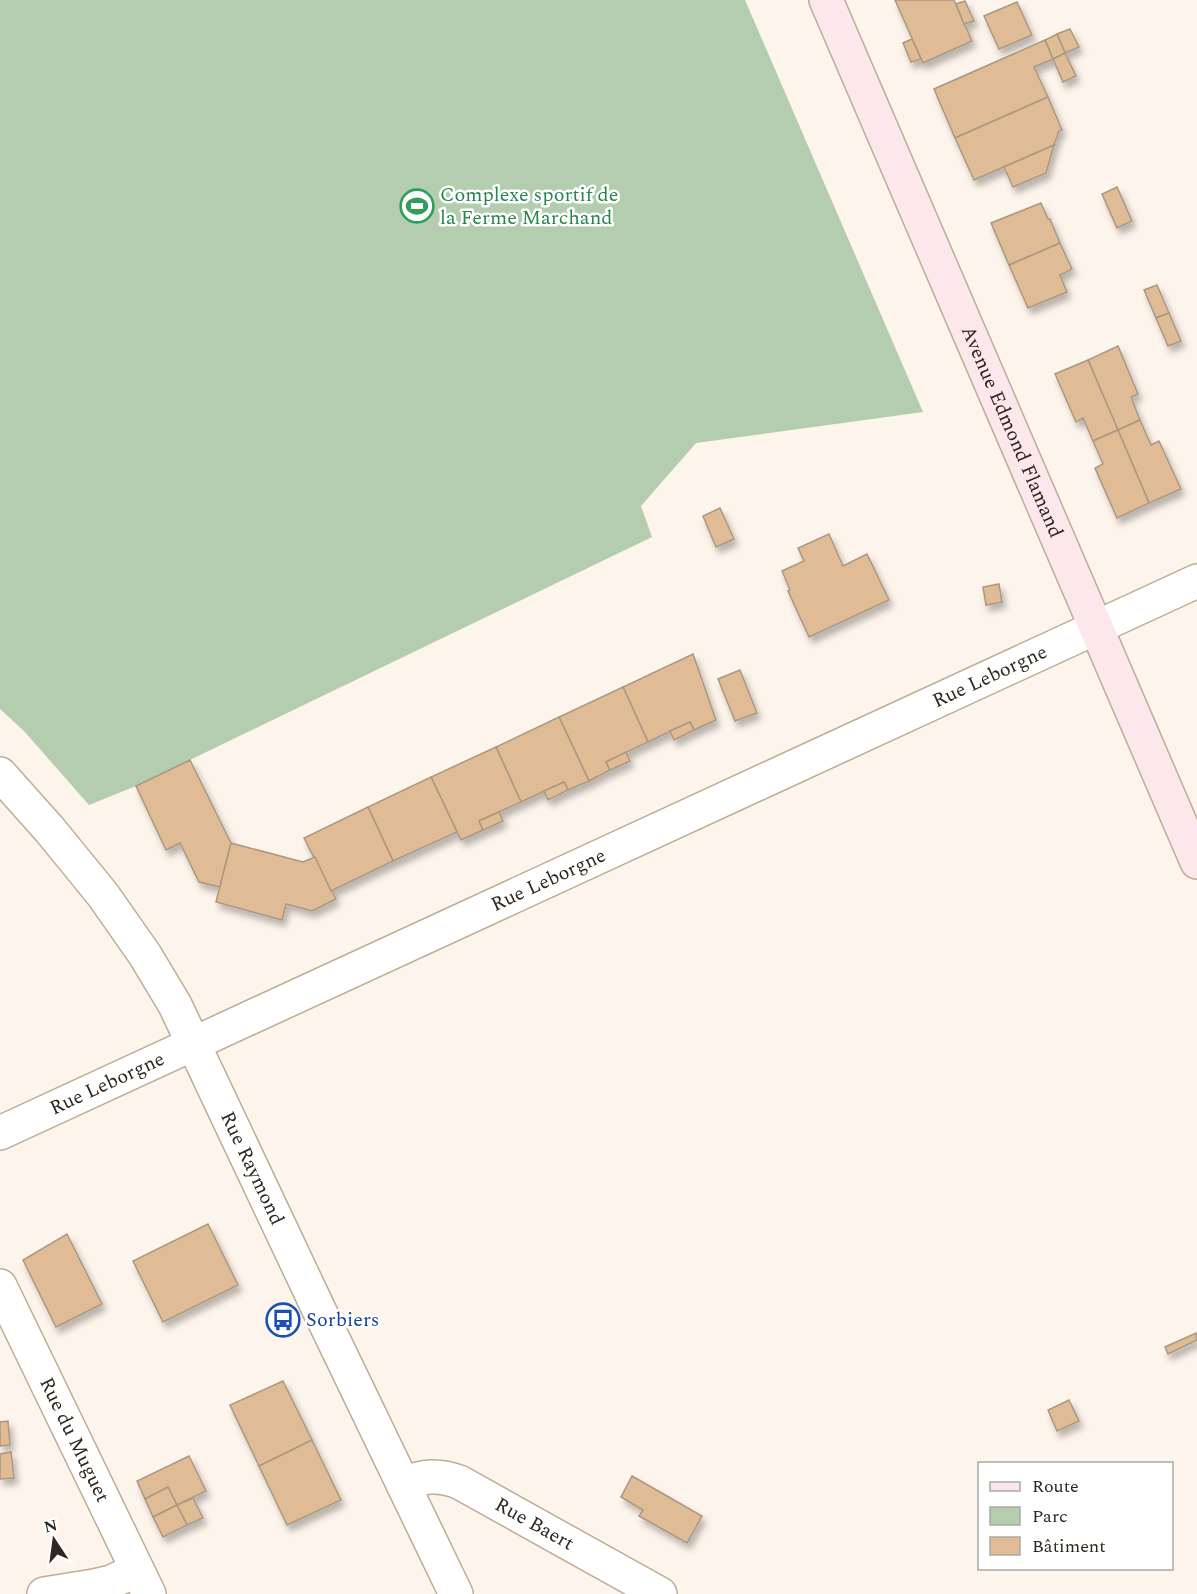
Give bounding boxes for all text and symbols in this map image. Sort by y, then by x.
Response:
place label: Complexe sportif de la Ferme Marchand [440,180,618,233]
sports icon: Complexe sportif de la Ferme Marchand [399,188,435,224]
street label: Avenue Edmond Flamand [953,321,1071,543]
street label: Rue Leborgne [927,637,1052,716]
street label: Rue Leborgne [486,841,611,920]
street label: Rue Leborgne [45,1044,170,1123]
street label: Rue Raymond [212,1106,292,1230]
bus stop icon: Sorbiers [265,1302,301,1338]
place label: Sorbiers [306,1305,379,1335]
street label: Rue du Muguet [31,1372,118,1508]
legend [978,1462,1173,1570]
text: Route [1032,1473,1079,1500]
street label: Rue Baert [489,1490,580,1558]
text: Parc [1032,1503,1068,1530]
north arrow [24,1510,84,1570]
text: N [42,1513,60,1540]
text: Bâtiment [1032,1533,1106,1560]

